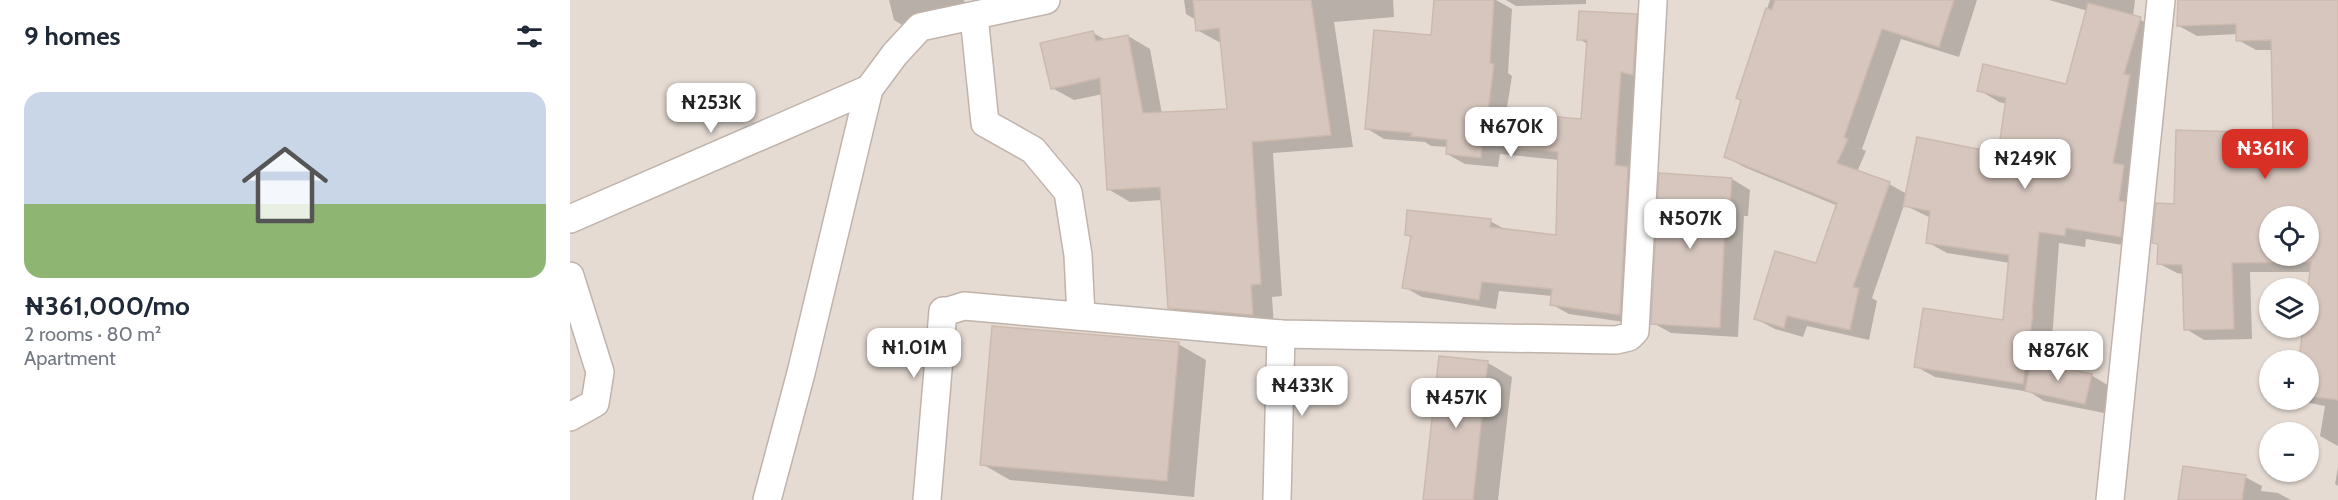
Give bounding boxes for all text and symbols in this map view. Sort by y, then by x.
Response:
text: 9 homes [24,20,121,52]
icon: filters [513,20,546,53]
pin: ₦253K [669,83,753,134]
text: ₦253K [681,90,741,114]
pin: ₦670K [1469,107,1553,158]
text: ₦670K [1479,114,1543,138]
pin: ₦361K [2223,129,2307,180]
icon: home [231,131,339,239]
text: ₦361K [2236,136,2294,160]
pin: ₦249K [1983,139,2067,190]
text: ₦249K [1994,146,2056,170]
pin: ₦507K [1648,199,1732,250]
text: ₦507K [1658,206,1722,230]
map controls [2259,206,2319,482]
button: locate [2259,206,2319,266]
button: layers [2259,278,2319,338]
text: ₦361,000/mo [24,290,190,322]
text: 2 rooms · 80 m² [24,322,161,346]
pin: ₦1.01M [865,328,963,379]
pin: ₦876K [2016,331,2100,382]
text: ₦1.01M [881,335,947,359]
text: ₦876K [2027,338,2089,362]
text: Apartment [24,346,116,370]
button: + [2259,350,2319,410]
pin: ₦433K [1260,366,1344,417]
text: ₦433K [1271,373,1333,397]
pin: ₦457K [1414,378,1498,429]
text: ₦457K [1425,385,1487,409]
button: − [2259,422,2319,482]

